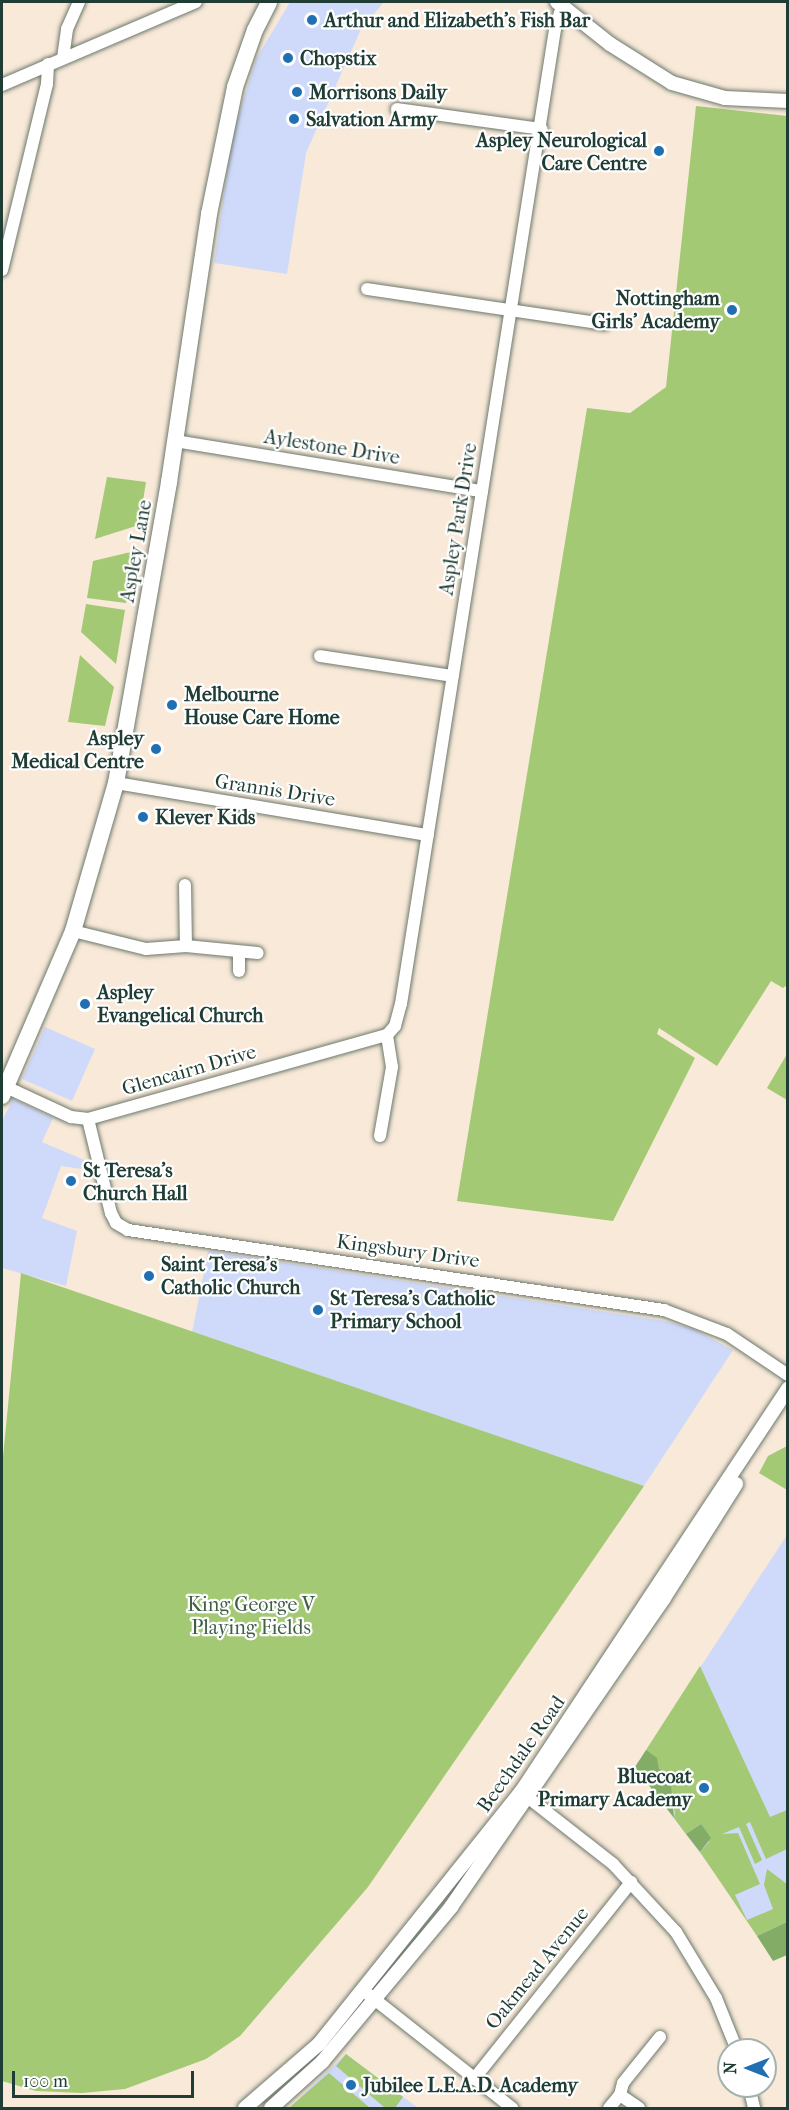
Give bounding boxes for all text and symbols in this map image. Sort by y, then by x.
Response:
place label: Arthur and Elizabeth's Fish Bar [324,8,590,32]
marker: Arthur and Elizabeth's Fish Bar [305,13,319,27]
place label: Chopstix [300,46,376,70]
marker: Chopstix [281,51,295,65]
place label: Morrisons Daily [309,80,447,104]
marker: Morrisons Daily [290,85,304,99]
place label: Salvation Army [306,107,437,131]
marker: Salvation Army [287,112,301,126]
place label: Aspley Neurological Care Centre [476,128,647,175]
marker: Aspley Neurological Care Centre [652,144,666,158]
place label: Nottingham Girls' Academy [592,286,720,333]
marker: Nottingham Girls' Academy [725,303,739,317]
street label: Aylestone Drive [262,424,402,470]
street label: Aspley Park Drive [434,441,482,597]
street label: Aspley Lane [115,498,157,604]
place label: Melbourne House Care Home [184,682,340,729]
marker: Melbourne House Care Home [165,698,179,712]
place label: Aspley Medical Centre [11,726,144,773]
marker: Aspley Medical Centre [149,742,163,756]
street label: Grannis Drive [213,769,337,811]
place label: Klever Kids [155,805,255,829]
marker: Klever Kids [136,810,150,824]
place label: Aspley Evangelical Church [97,981,263,1028]
marker: Aspley Evangelical Church [78,997,92,1011]
street label: Glencairn Drive [119,1039,259,1101]
place label: St Teresa's Church Hall [83,1158,188,1205]
marker: St Teresa's Church Hall [64,1174,78,1188]
street label: Kingsbury Drive [335,1229,481,1273]
place label: Saint Teresa's Catholic Church [161,1252,301,1299]
marker: Saint Teresa's Catholic Church [142,1269,156,1283]
place label: St Teresa's Catholic Primary School [330,1286,495,1333]
marker: St Teresa's Catholic Primary School [311,1303,325,1317]
park label: King George V Playing Fields [187,1593,315,1640]
street label: Beechdale Road [472,1691,570,1817]
place label: Bluecoat Primary Academy [538,1764,692,1811]
marker: Bluecoat Primary Academy [697,1781,711,1795]
street label: Oakmead Avenue [480,1902,594,2034]
north arrow [717,2038,777,2098]
scale bar [15,2059,196,2097]
text: N [721,2062,740,2074]
text: 100 m [23,2071,68,2092]
place label: Jubilee L.E.A.D. Academy [363,2073,578,2097]
marker: Jubilee L.E.A.D. Academy [344,2078,358,2092]

